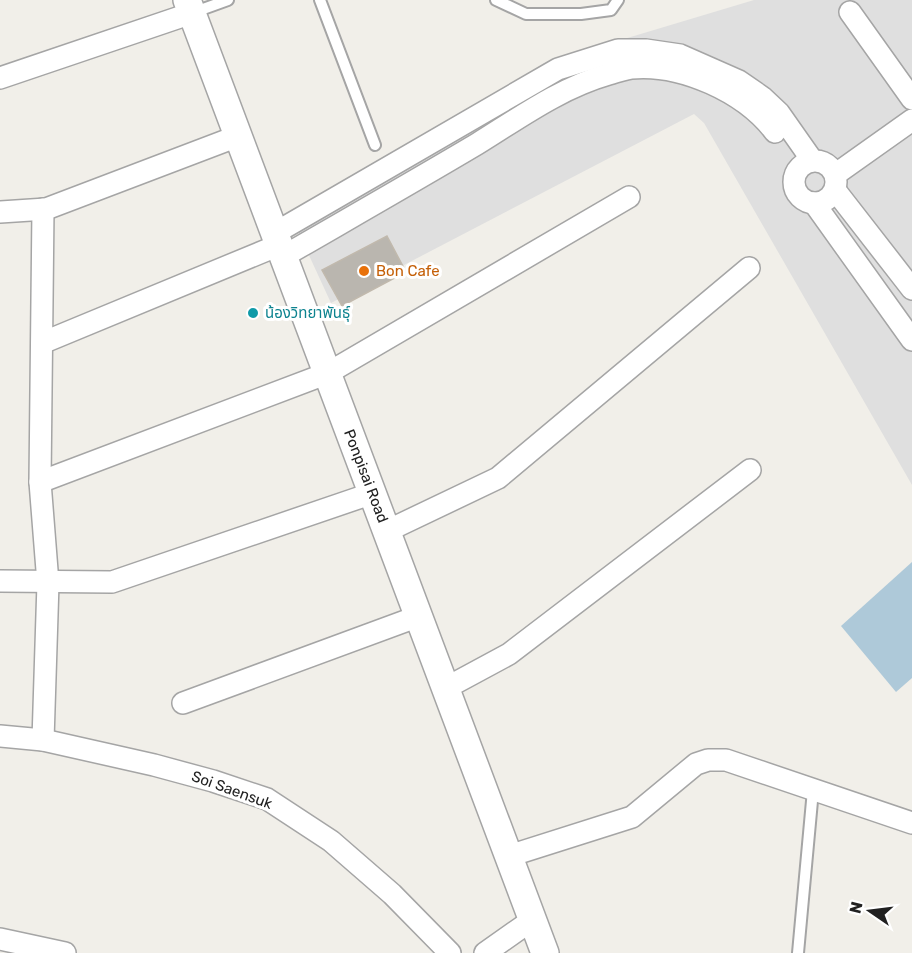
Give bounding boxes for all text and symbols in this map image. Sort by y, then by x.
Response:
place label: Bon Cafe [376,262,440,280]
marker: Bon Cafe [357,264,371,278]
place label: น้องวิทยาพันธุ์ [265,304,350,322]
marker: น้องวิทยาพันธุ์ [246,306,260,320]
street label: Ponpisai Road [340,427,392,525]
street label: Soi Saensuk [189,767,275,813]
north arrow [840,881,900,941]
text: N [845,900,867,915]

